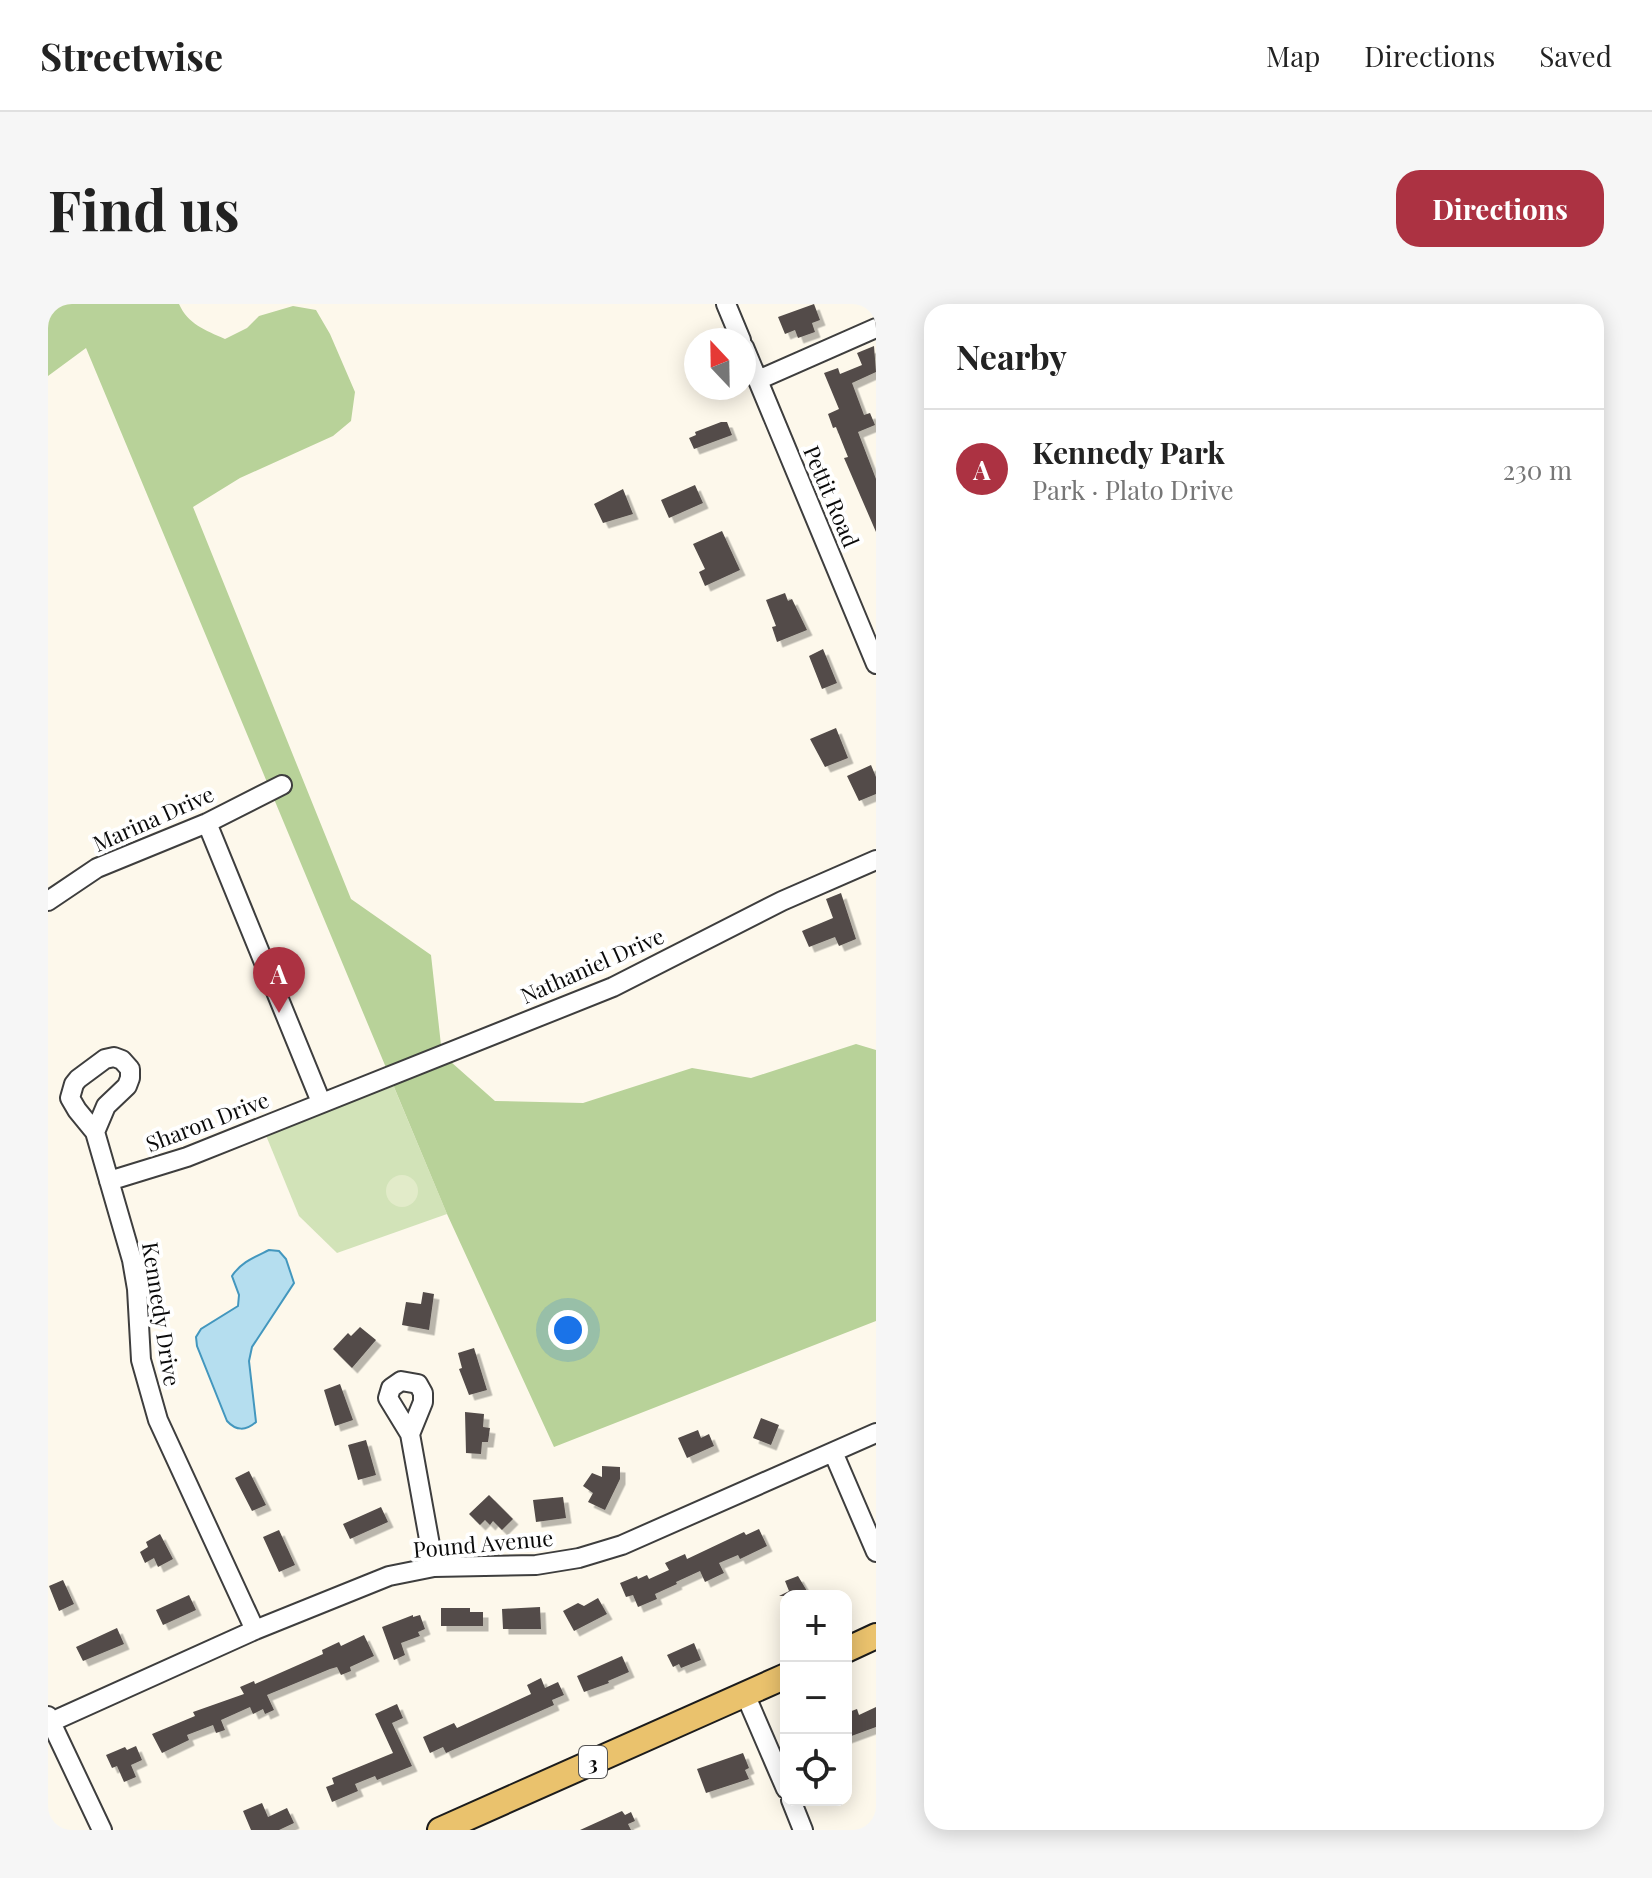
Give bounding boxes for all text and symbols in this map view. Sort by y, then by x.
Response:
text: Streetwise [40,30,223,81]
text: Map [1266,37,1320,74]
text: Directions [1364,37,1495,74]
text: Saved [1539,37,1612,74]
button: Directions [1396,170,1604,247]
text: Find us [48,171,240,246]
north arrow [684,328,756,400]
text: Nearby [956,333,1067,379]
text: Kennedy Park [1032,432,1225,472]
street label: Pettit Road [797,440,867,552]
text: A [973,452,991,487]
text: 230 m [1503,452,1572,487]
text: Park · Plato Drive [1032,472,1234,507]
street label: Marina Drive [88,778,218,858]
street label: Nathaniel Drive [516,920,668,1010]
pin: A [253,947,305,1013]
street label: Sharon Drive [141,1084,273,1158]
street label: Kennedy Drive [136,1240,188,1388]
your location [548,1310,588,1350]
street label: Pound Avenue [412,1522,554,1564]
map controls [780,1590,852,1806]
button: + [780,1590,852,1662]
button: − [780,1662,852,1734]
button: locate [780,1734,852,1806]
road number: 3 [579,1746,607,1778]

